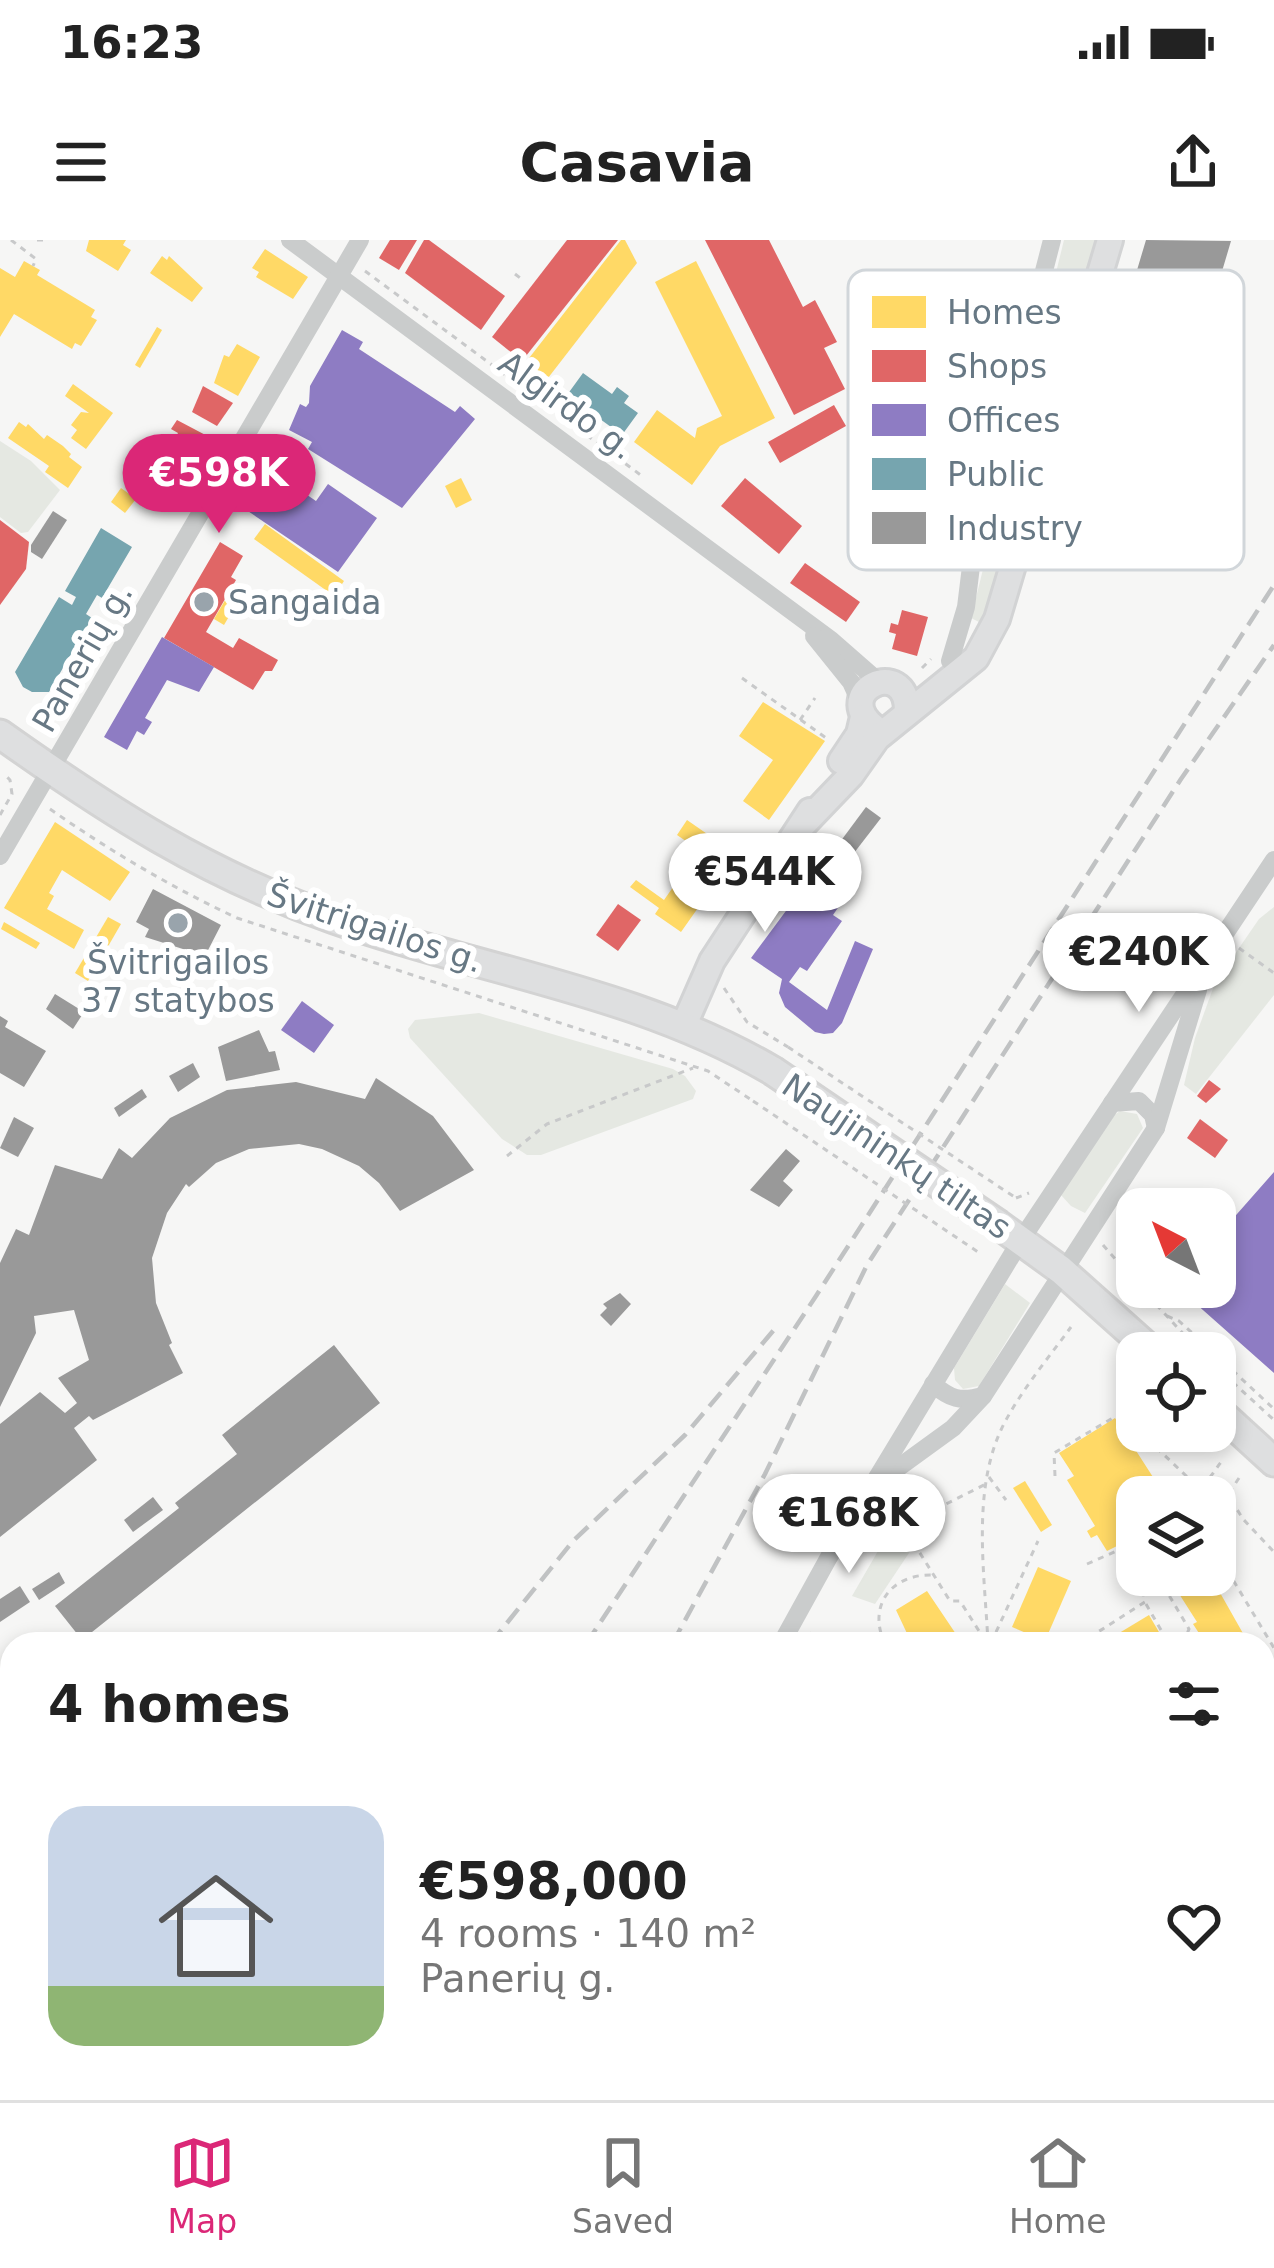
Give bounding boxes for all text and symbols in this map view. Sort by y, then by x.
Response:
text: 16:23 [60,16,203,69]
icon: menu [48,129,114,195]
icon: share [1160,129,1226,195]
text: Casavia [520,131,754,194]
legend [848,270,1244,570]
text: Homes [947,293,1062,332]
street label: Algirdo g. [491,343,642,468]
text: Shops [947,347,1047,386]
text: Offices [947,401,1061,440]
pin: €598K [135,434,303,536]
text: €598K [150,450,288,495]
text: Public [947,455,1045,494]
text: Industry [947,509,1083,548]
street label: Panerių g. [24,576,141,739]
place label: Sangaida [228,583,382,622]
marker: Sangaida [191,589,217,615]
pin: €544K [681,833,849,935]
text: €544K [696,849,834,894]
street label: Švitrigailos g. [262,873,488,981]
marker: Švitrigailos 37 statybos [165,910,191,936]
pin: €240K [1055,913,1223,1015]
text: €240K [1070,929,1208,974]
place label: Švitrigailos 37 statybos [81,942,275,1020]
street label: Naujininkų tiltas [775,1066,1018,1247]
north arrow [1116,1188,1236,1308]
map controls [1116,1188,1236,1596]
button: locate [1116,1332,1236,1452]
pin: €168K [765,1474,933,1576]
button: layers [1116,1476,1236,1596]
text: €168K [780,1490,918,1535]
icon: filters [1161,1671,1227,1737]
text: 4 homes [48,1675,291,1734]
text: €598,000 [420,1852,688,1911]
icon: home [144,1854,288,1998]
icon: heart [1161,1893,1227,1959]
text: 4 rooms · 140 m² [420,1911,756,1956]
text: Panerių g. [420,1956,616,2001]
tab: Map [167,2130,237,2241]
tab: Saved [572,2130,674,2241]
tab: Home [1009,2130,1106,2241]

